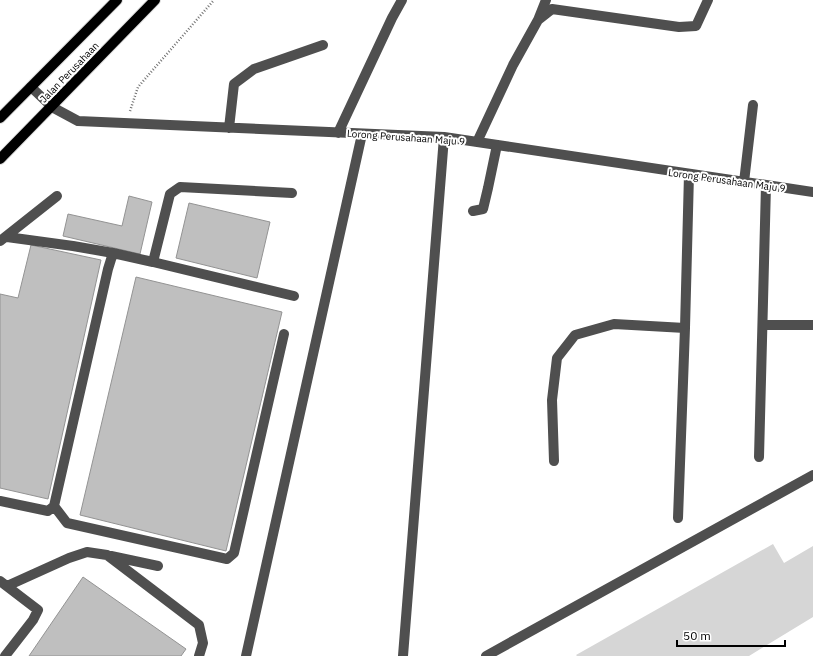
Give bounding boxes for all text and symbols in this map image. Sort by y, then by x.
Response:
street label: Jalan Perusahaan [37,39,102,105]
street label: Lorong Perusahaan Maju 9 [346,127,465,148]
street label: Lorong Perusahaan Maju 9 [667,166,786,195]
scale bar [677,622,785,648]
text: 50 m [683,628,711,643]

